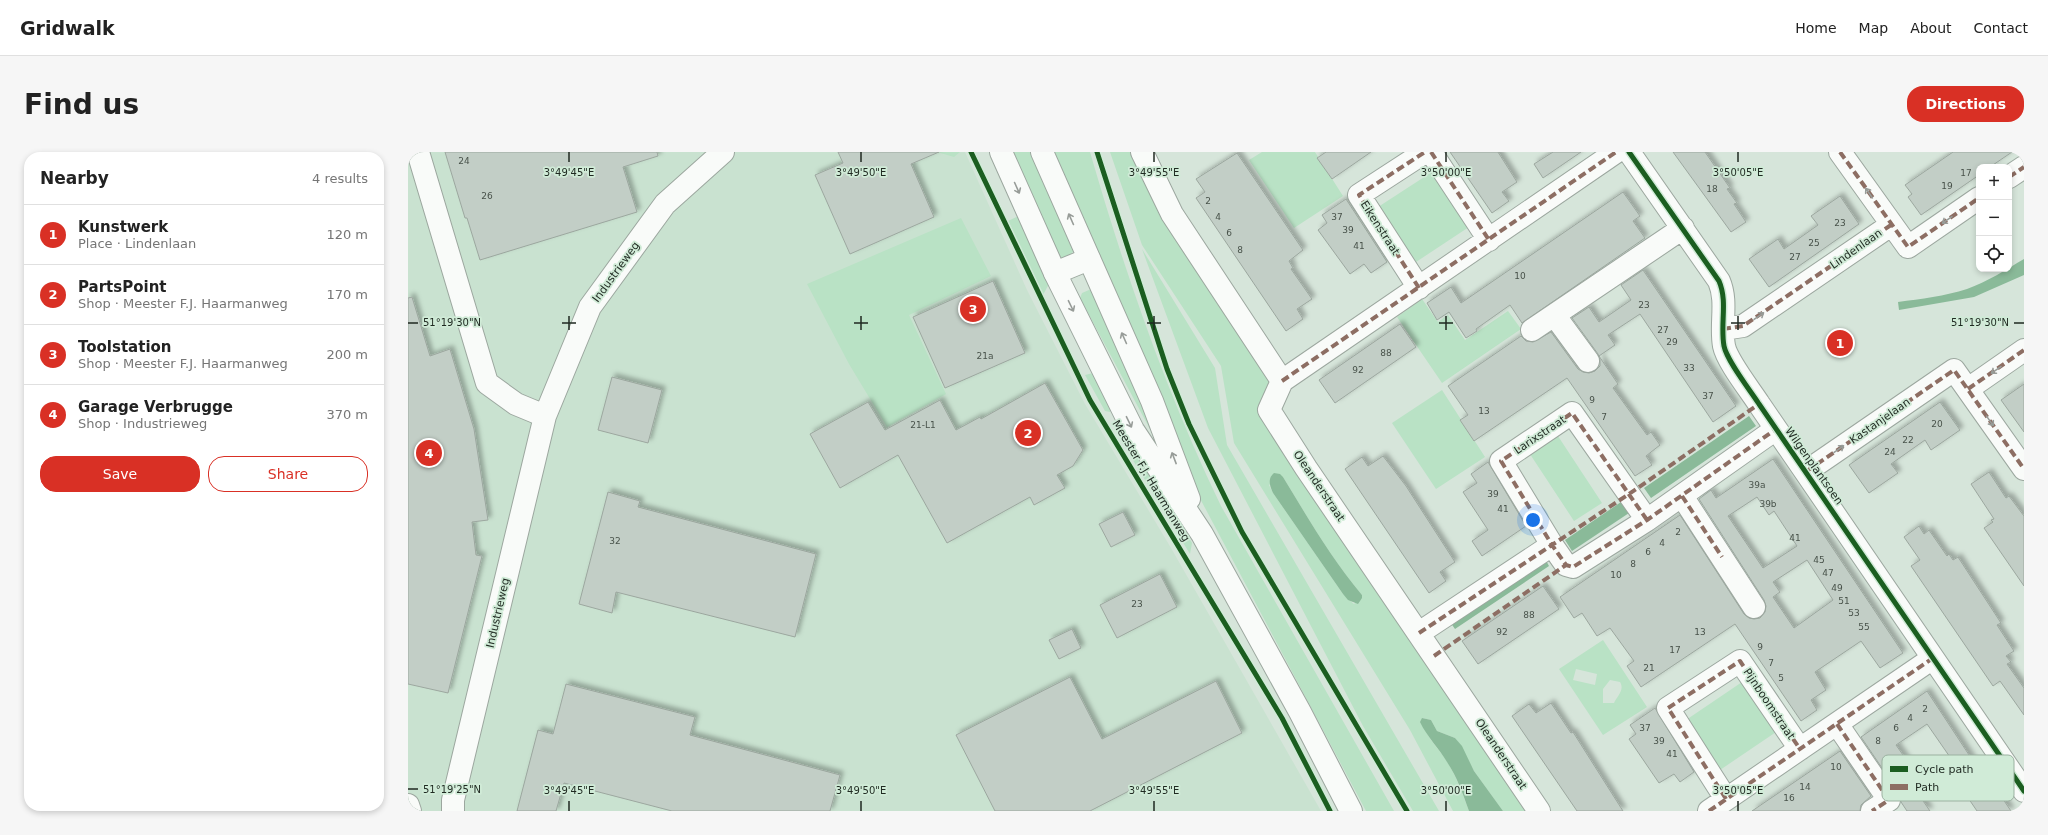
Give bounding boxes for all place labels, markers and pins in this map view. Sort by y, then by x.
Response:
pin: 3 [960,294,986,324]
pin: 1 [1827,328,1853,358]
pin: 2 [1015,418,1041,448]
pin: 4 [416,438,442,468]

